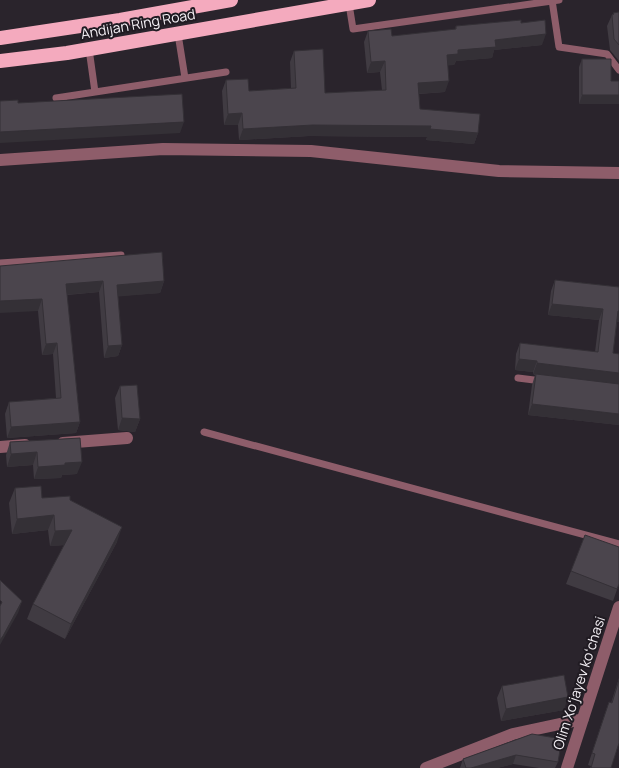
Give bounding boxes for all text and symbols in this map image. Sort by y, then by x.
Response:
street label: Andijan Ring Road [79,4,197,43]
street label: Olim Xoʻjayev koʻchasi [548,614,609,752]

